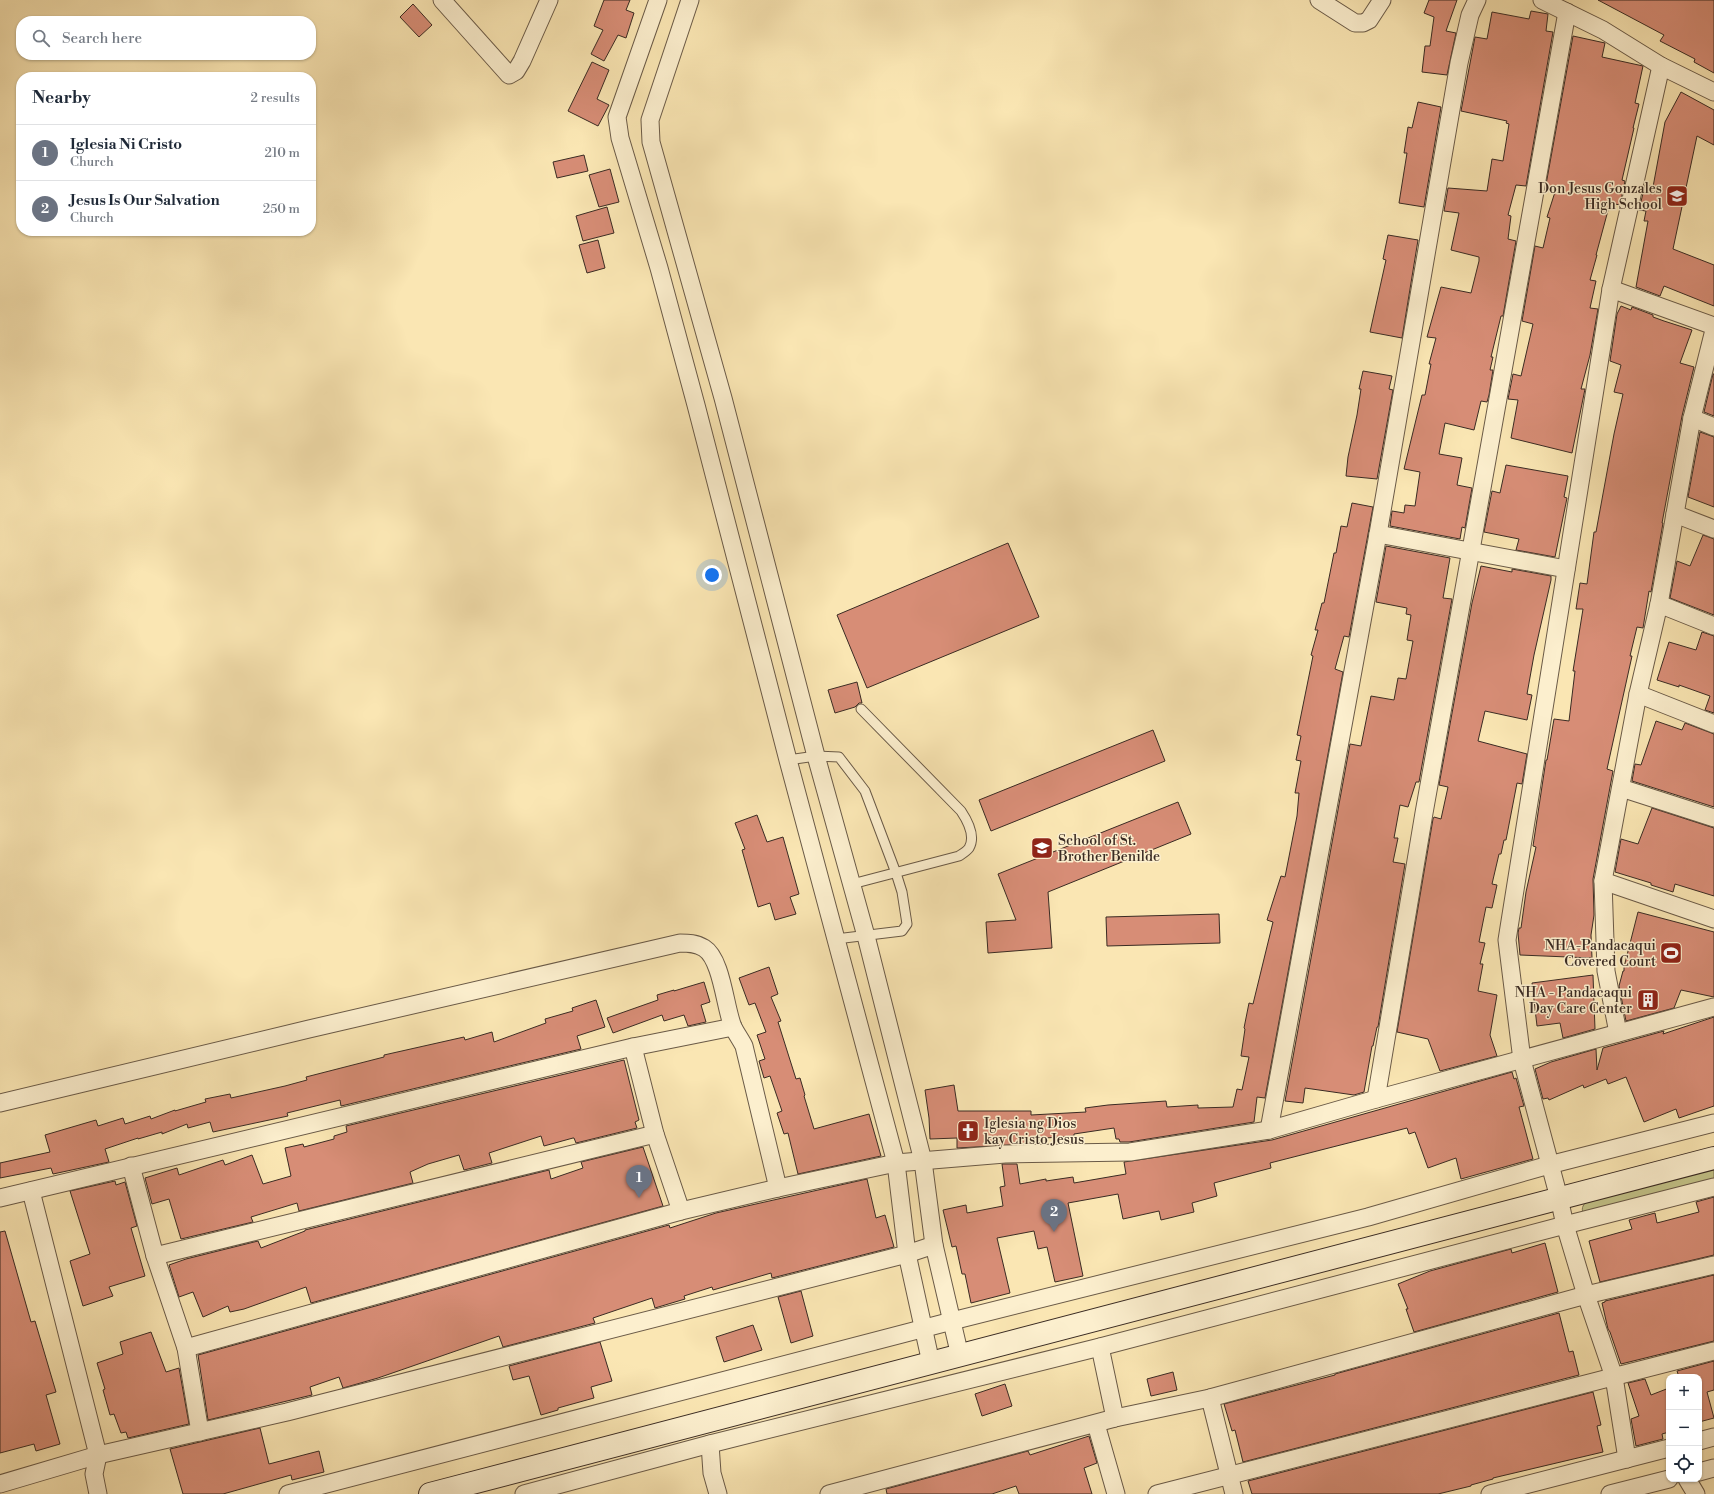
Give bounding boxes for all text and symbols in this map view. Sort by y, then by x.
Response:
search box [16,16,316,60]
icon: search [30,27,52,49]
text: Search here [62,29,142,48]
text: Nearby [32,87,91,109]
text: 2 results [251,90,300,106]
text: Iglesia Ni Cristo [70,135,182,154]
text: 1 [42,145,48,161]
text: 210 m [265,145,300,161]
text: Church [70,154,114,170]
place label: Don Jesus Gonzales High School [1538,180,1662,214]
school or university icon: Don Jesus Gonzales High School [1664,183,1690,209]
text: Jesus Is Our Salvation [70,191,220,210]
text: 2 [41,201,49,217]
text: 250 m [263,201,300,217]
text: Church [70,210,114,226]
your location [702,565,722,585]
place label: School of St. Brother Benilde [1057,832,1160,866]
school or university icon: School of St. Brother Benilde [1029,835,1055,861]
place label: NHA-Pandacaqui Covered Court [1545,937,1656,971]
sports icon: NHA-Pandacaqui Covered Court [1658,940,1684,966]
place label: NHA - Pandacaqui Day Care Center [1515,984,1632,1018]
building icon: NHA - Pandacaqui Day Care Center [1635,987,1661,1013]
place label: Iglesia ng Dios kay Cristo Jesus [984,1115,1084,1149]
church icon: Iglesia ng Dios kay Cristo Jesus [955,1118,981,1144]
pin: 1 [626,1165,652,1198]
pin: 2 [1041,1199,1067,1232]
map controls [1666,1374,1702,1482]
button: + [1666,1374,1702,1410]
button: − [1666,1410,1702,1446]
button: locate [1666,1446,1702,1482]

